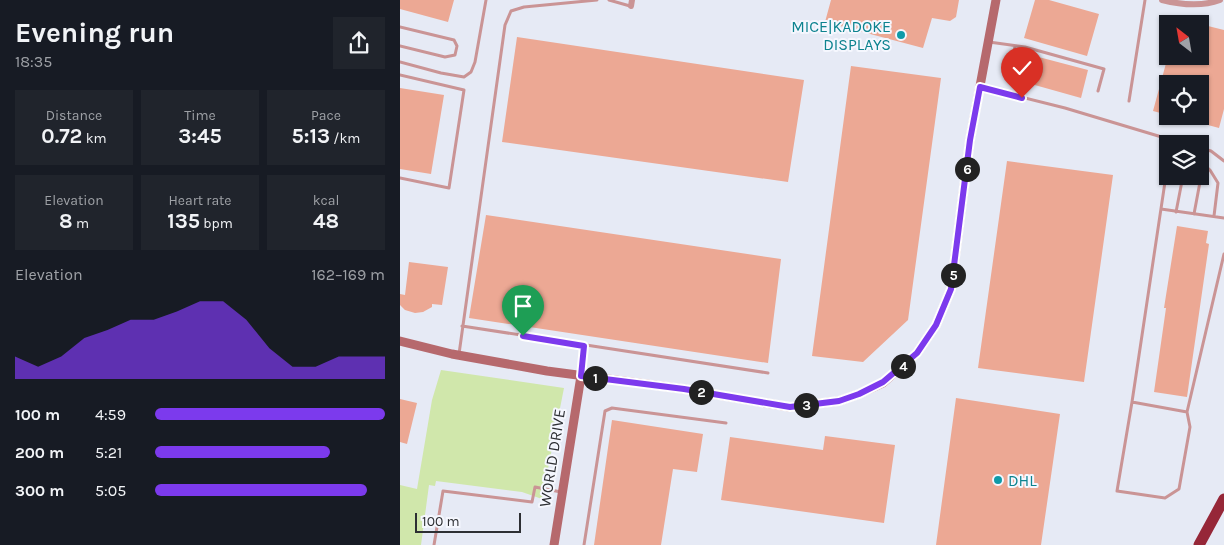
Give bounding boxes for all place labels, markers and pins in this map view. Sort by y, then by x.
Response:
place label: MICE|KADOKE DISPLAYS [791,17,891,54]
marker: MICE|KADOKE DISPLAYS [895,29,907,41]
pin [1001,47,1043,98]
pin: 6 [954,156,980,182]
pin: 5 [940,262,966,288]
pin [502,285,544,336]
pin: 4 [890,354,916,378]
pin: 1 [582,366,608,390]
pin: 2 [688,380,714,404]
pin: 3 [794,392,818,418]
place label: DHL [1008,471,1037,490]
marker: DHL [992,474,1004,486]

